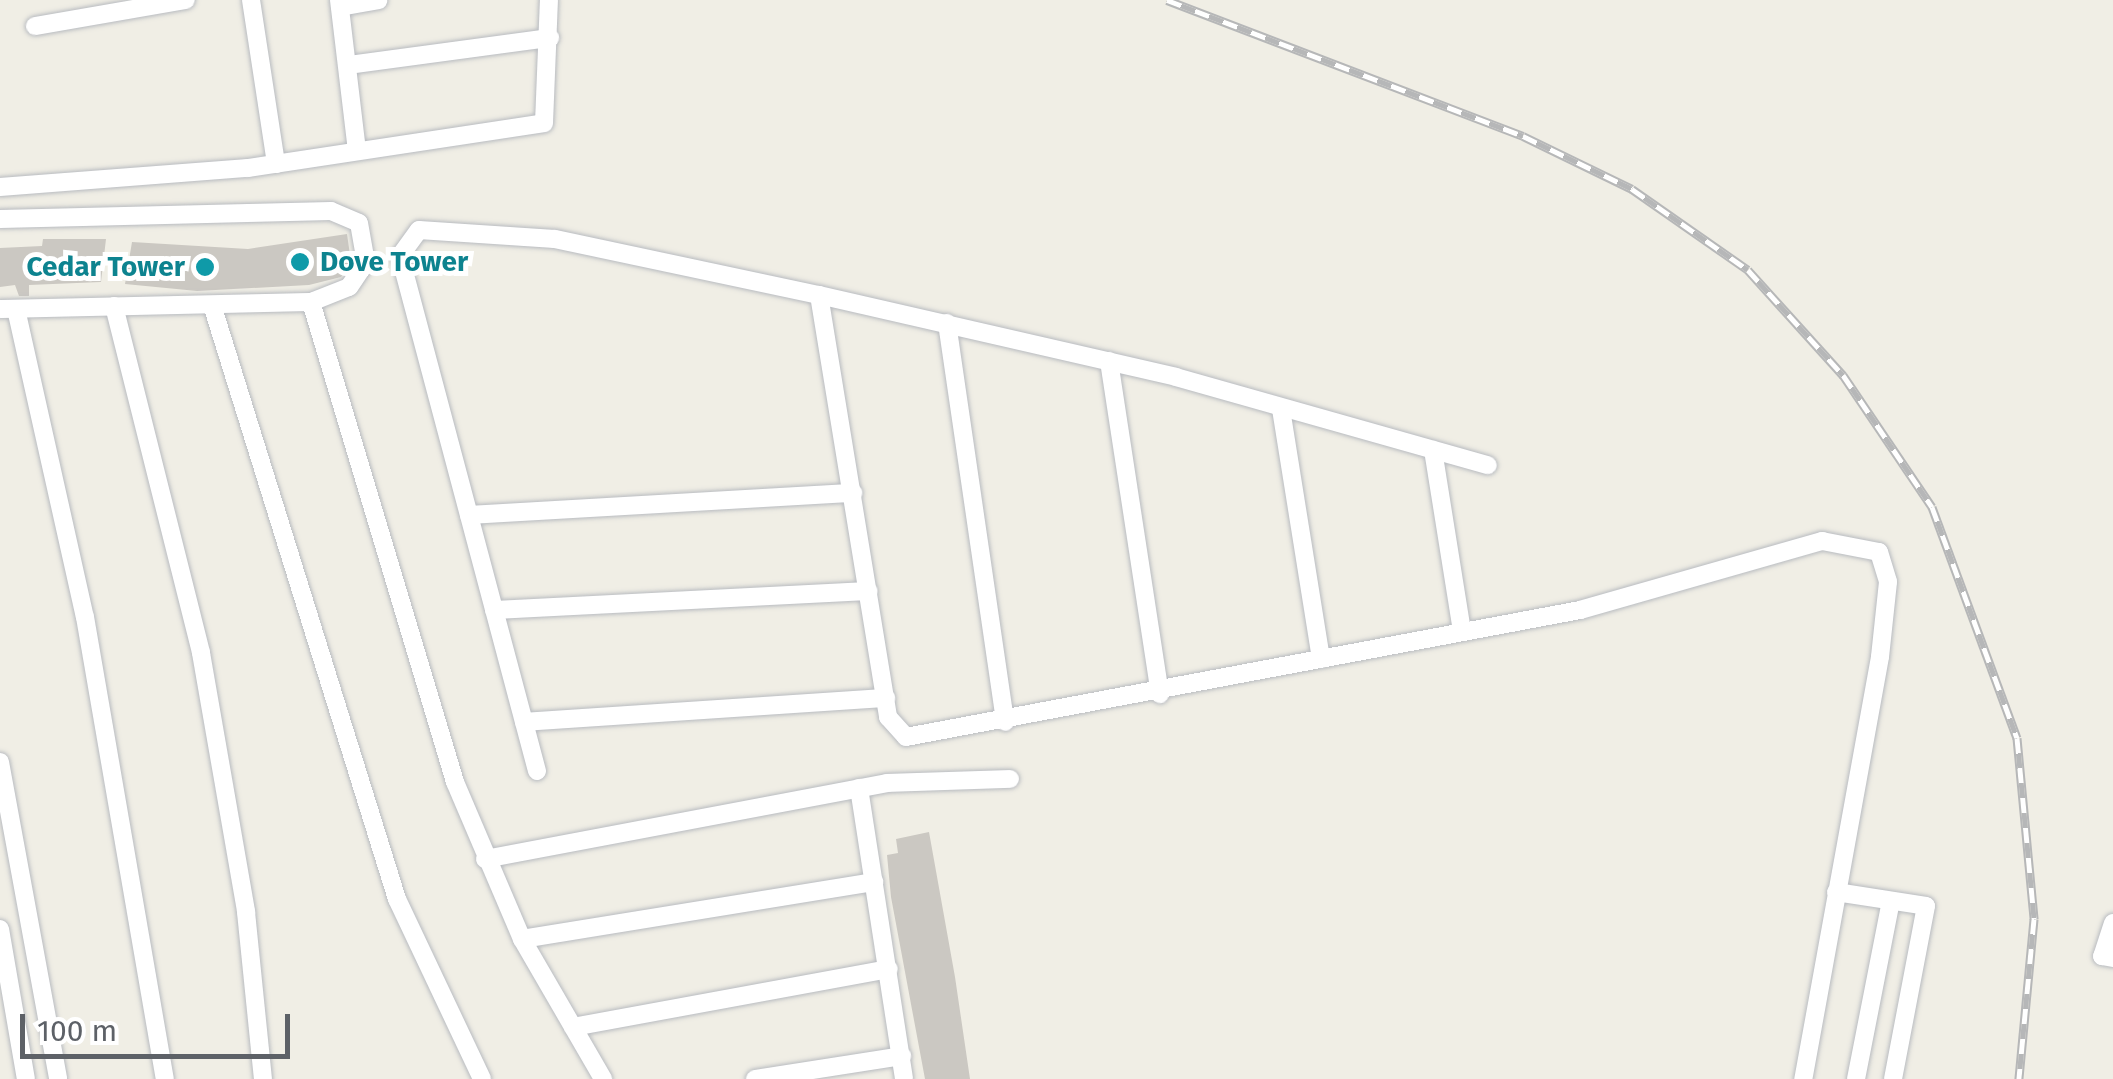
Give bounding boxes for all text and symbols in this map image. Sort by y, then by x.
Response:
place label: Dove Tower [320,245,468,279]
place label: Cedar Tower [26,250,185,284]
marker: Dove Tower [289,251,311,273]
marker: Cedar Tower [194,256,216,278]
scale bar [25,994,295,1056]
text: 100 m [37,1013,117,1049]

